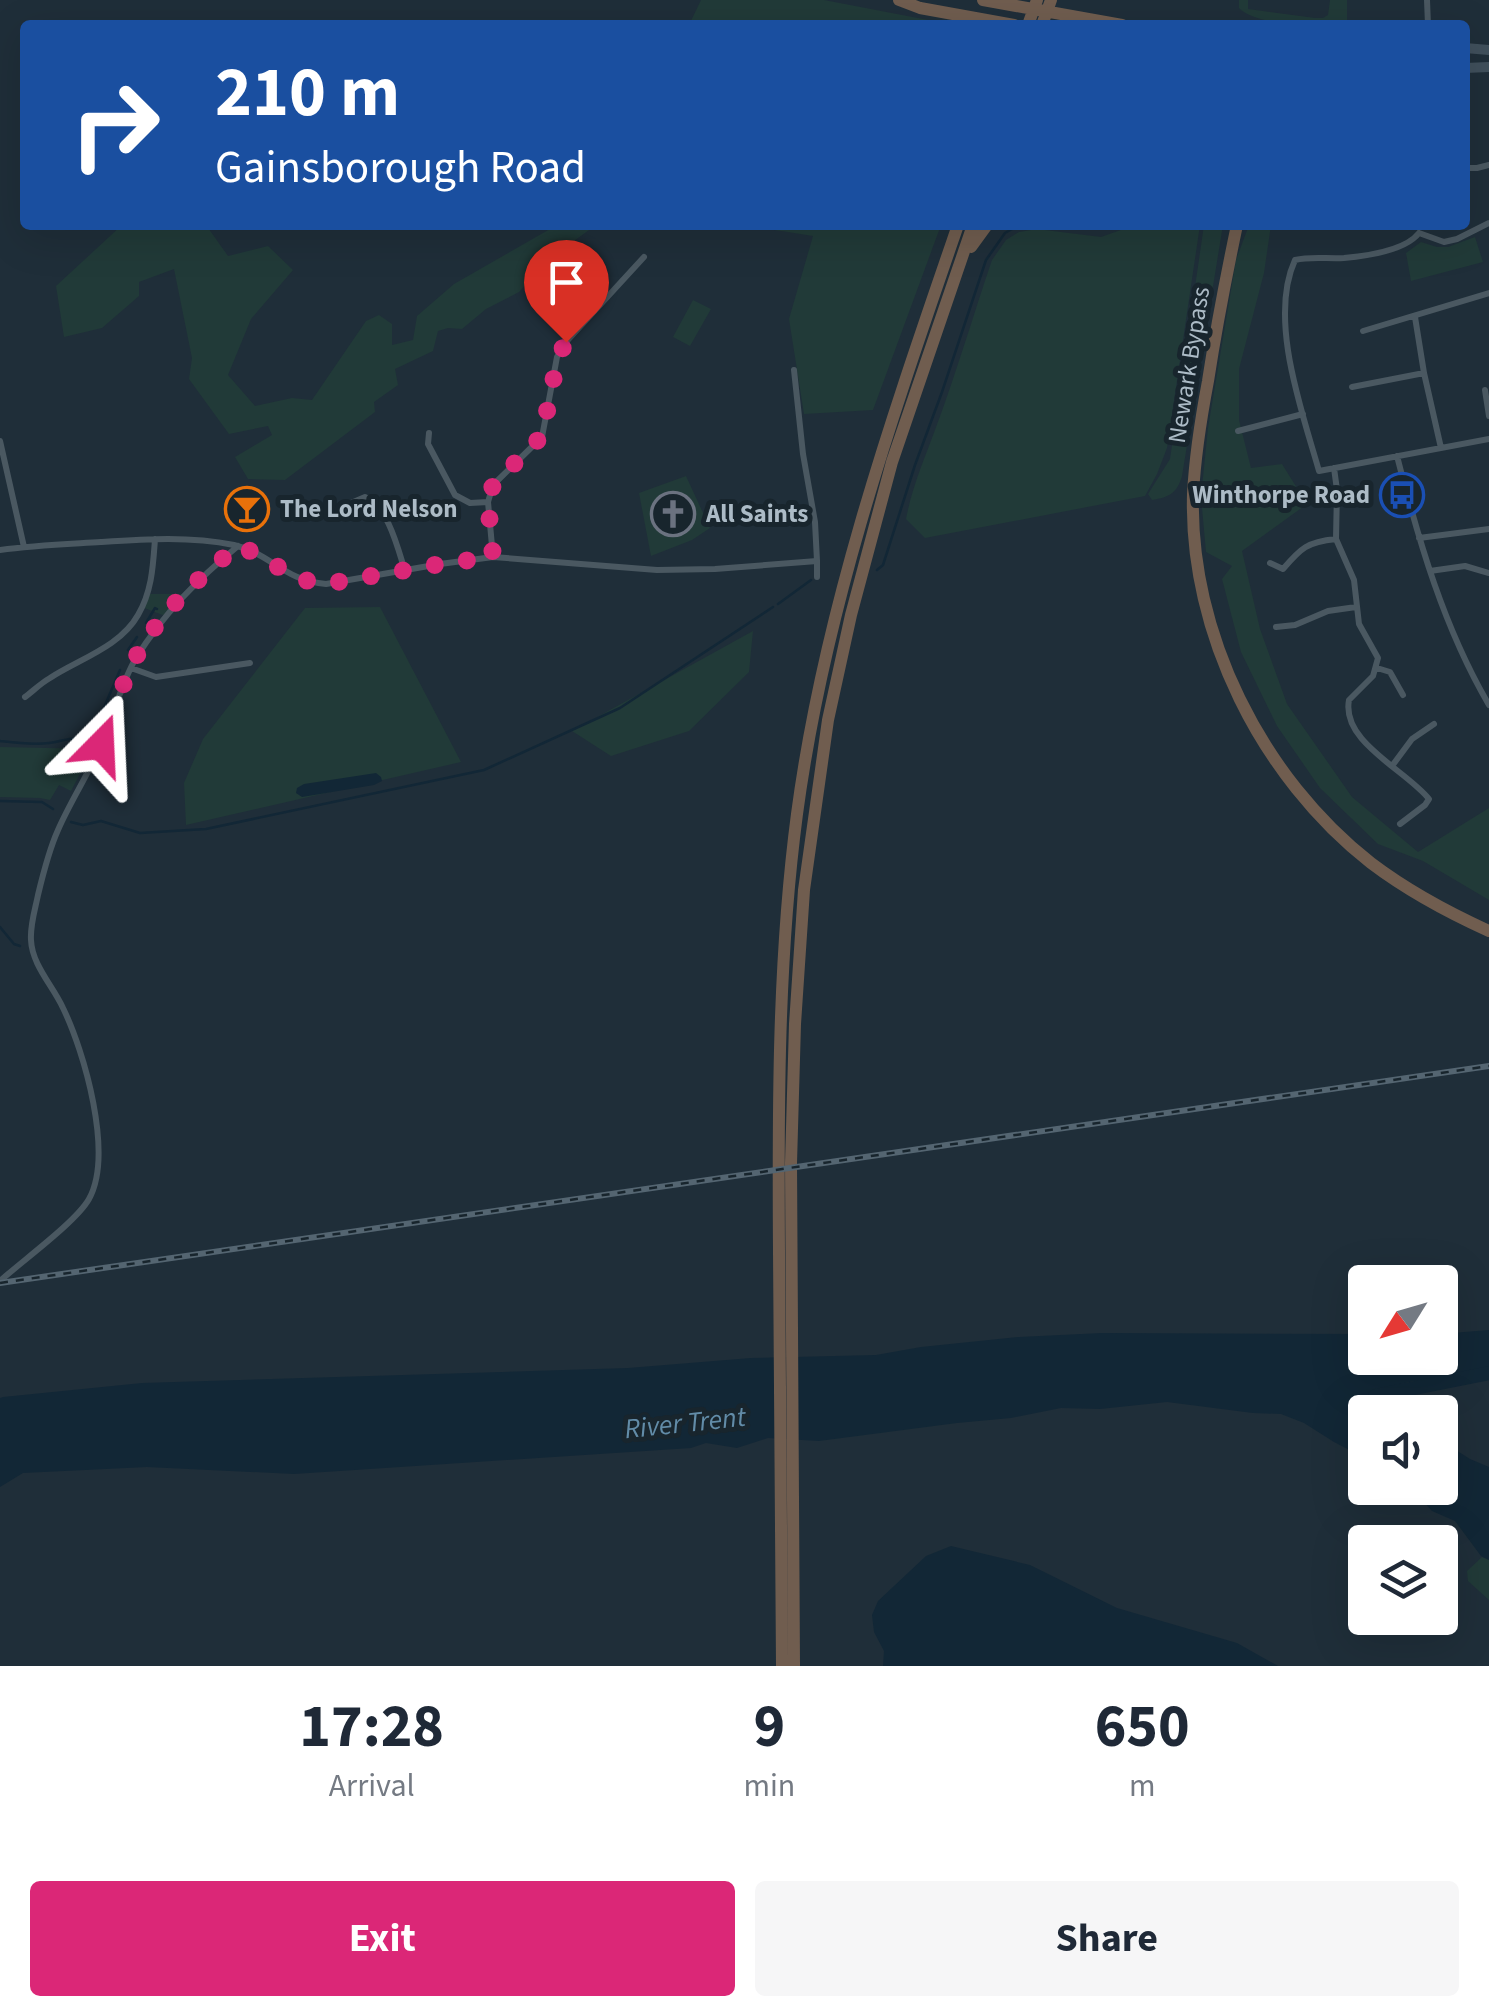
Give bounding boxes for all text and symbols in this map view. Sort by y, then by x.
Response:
text: 210 m [215,43,400,143]
icon: right [50,60,180,190]
text: Gainsborough Road [215,136,586,200]
pin [524,240,609,343]
icon: arrive [539,255,594,310]
street label: Newark Bypass [1159,284,1219,446]
bus stop icon: Winthorpe Road [1379,472,1425,518]
place label: Winthorpe Road [1192,477,1370,513]
bar icon: The Lord Nelson [224,486,270,532]
place label: The Lord Nelson [280,491,458,527]
church icon: All Saints [650,491,696,537]
place label: All Saints [705,496,808,532]
position arrow [49,693,153,797]
north arrow [1348,1265,1458,1375]
map controls [1348,1265,1458,1635]
button: sound [1348,1395,1458,1505]
water label: River Trent [622,1397,749,1449]
button: layers [1348,1525,1458,1635]
text: 17:28 [299,1685,444,1770]
text: 9 [754,1685,785,1770]
text: 650 [1095,1685,1190,1770]
text: Arrival [329,1763,415,1809]
text: min [743,1763,795,1809]
text: m [1129,1763,1155,1809]
button: Exit [30,1881,735,1996]
button: Share [755,1881,1459,1996]

